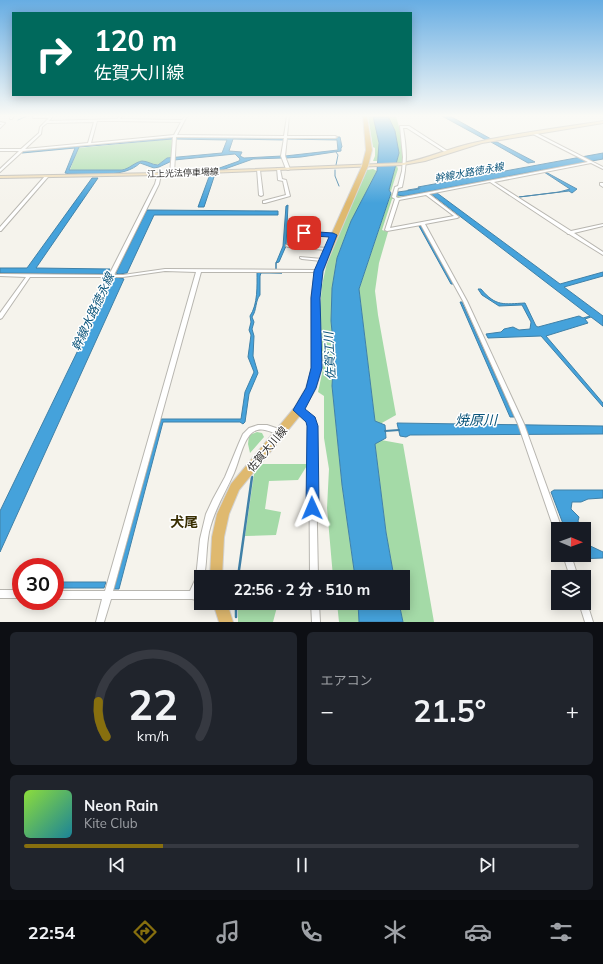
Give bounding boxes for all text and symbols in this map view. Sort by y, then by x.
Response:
text: 120 m [94,23,177,58]
icon: right [28,28,80,80]
text: 佐賀大川線 [94,61,184,84]
water label: 幹線水路徳永線 [433,160,507,185]
street label: 江上光法停車場線 [147,166,220,179]
pin [287,216,321,250]
icon: arrive [293,222,315,244]
water label: 幹線水路徳永線 [68,269,118,353]
water label: 佐賀江川 [321,330,338,380]
water label: 焼原川 [455,411,499,429]
street label: 佐賀大川線 [244,423,290,475]
position arrow [291,487,333,529]
district label: 犬尾 [170,513,198,531]
north arrow [551,522,591,562]
map controls [551,522,591,610]
speed limit sign: 30 [12,558,64,610]
button: layers [551,570,591,610]
text: 22:56 · 2 分 · 510 m [234,580,370,599]
text: エアコン [321,672,373,688]
text: 22 [128,677,178,729]
text: 21.5° [413,692,486,730]
text: − [321,697,334,725]
text: + [566,697,579,725]
text: km/h [137,726,169,744]
text: Neon Rain [84,796,158,815]
text: Kite Club [84,815,138,831]
icon: previous [106,854,128,876]
icon: pause [291,854,313,876]
icon: next [476,854,498,876]
icon: directions [131,918,159,946]
icon: music [214,918,242,946]
icon: phone [297,918,325,946]
icon: climate [381,918,409,946]
icon: car [464,918,492,946]
icon: filters [547,918,575,946]
text: 22:54 [28,921,75,944]

